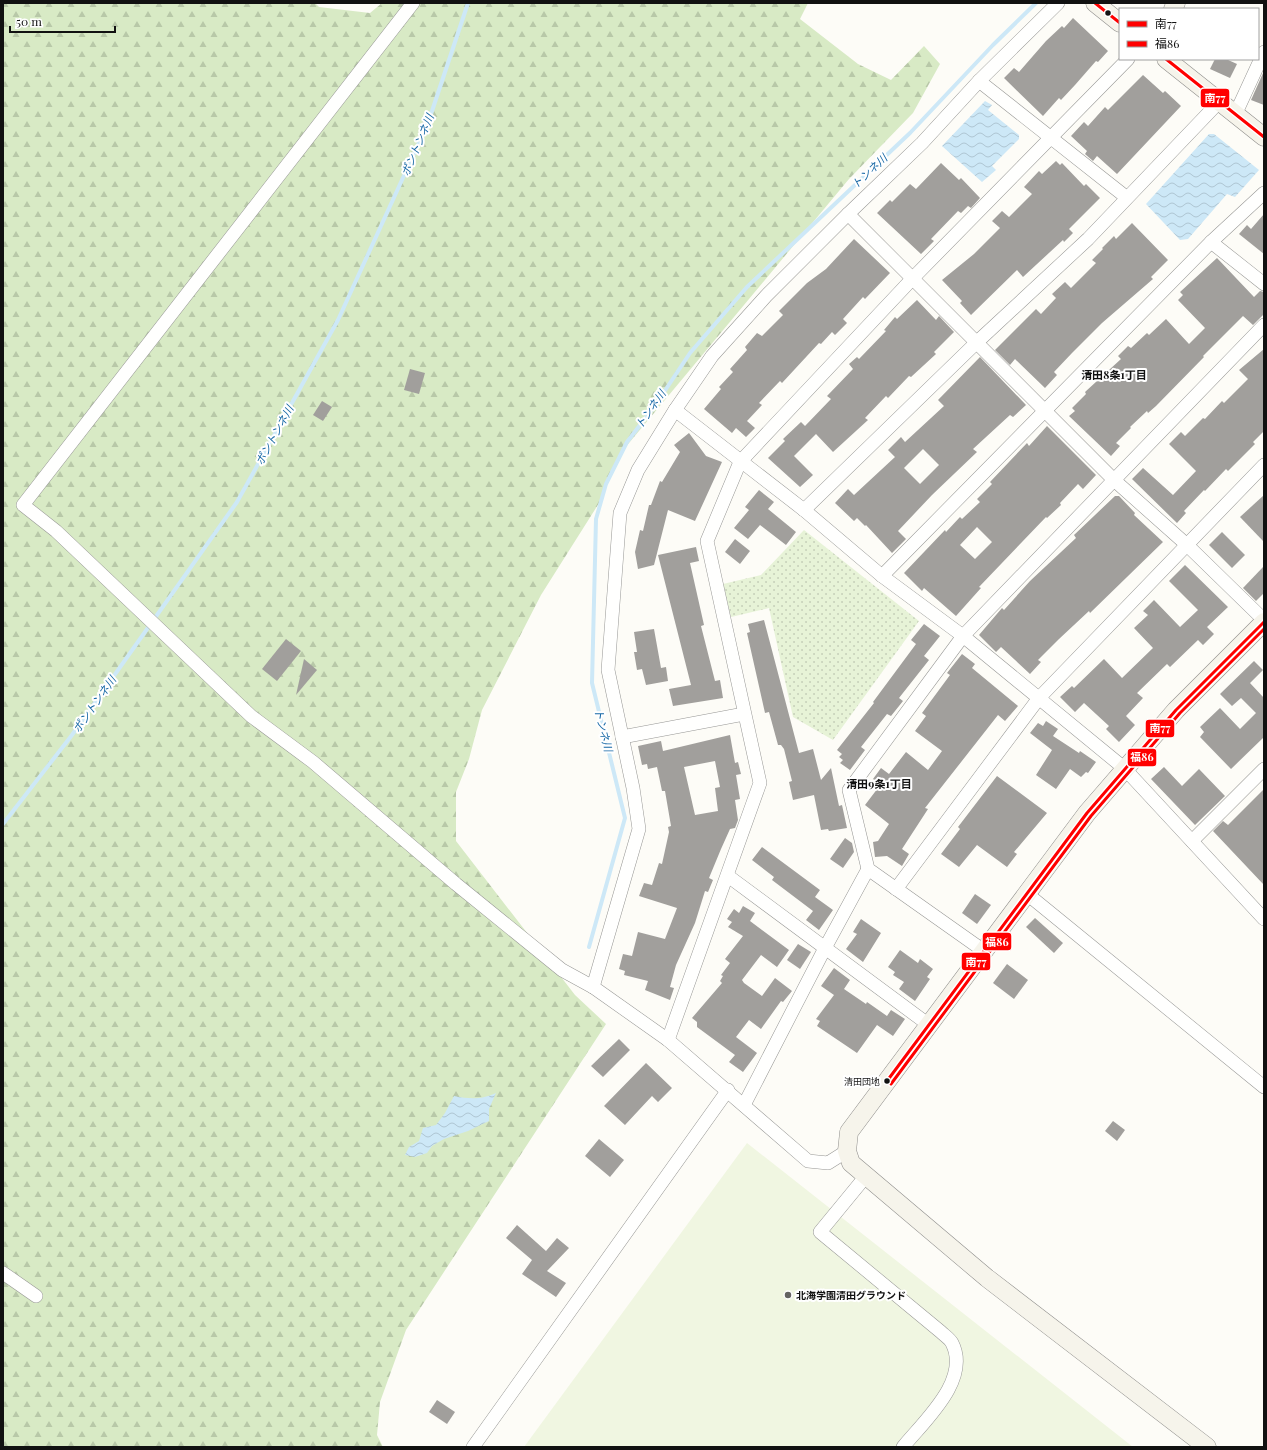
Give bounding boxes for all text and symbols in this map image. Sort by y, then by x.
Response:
scale bar [10,8,115,34]
unlabelled marker [1103,8,1113,18]
legend [1119,8,1259,60]
text: 50 m [16,13,42,29]
text: 南77 [1155,15,1177,31]
text: 福86 [1155,35,1179,51]
line badge: 南77 [1200,88,1230,108]
text: 南77 [1204,90,1226,105]
water label: ポントンネ川 [397,111,437,178]
water label: トンネ川 [848,150,891,191]
district label: 清田8条1丁目 [1081,367,1147,382]
water label: トンネ川 [631,386,669,431]
water label: ポントンネ川 [251,402,297,467]
water label: ポントンネ川 [69,672,120,735]
water label: トンネ川 [591,707,617,754]
line badge: 南77 [1145,719,1175,738]
text: 南77 [1149,720,1171,735]
line badge: 福86 [1127,748,1157,767]
text: 福86 [1130,749,1154,764]
district label: 清田9条1丁目 [846,776,912,791]
line badge: 福86 [982,932,1012,951]
text: 福86 [985,934,1009,949]
line badge: 南77 [961,952,991,971]
text: 南77 [965,954,987,969]
place label: 清田団地 [844,1075,880,1087]
marker: 清田団地 [882,1076,892,1086]
place label: 北海学園清田グラウンド [796,1288,906,1302]
marker: 北海学園清田グラウンド [783,1290,793,1300]

